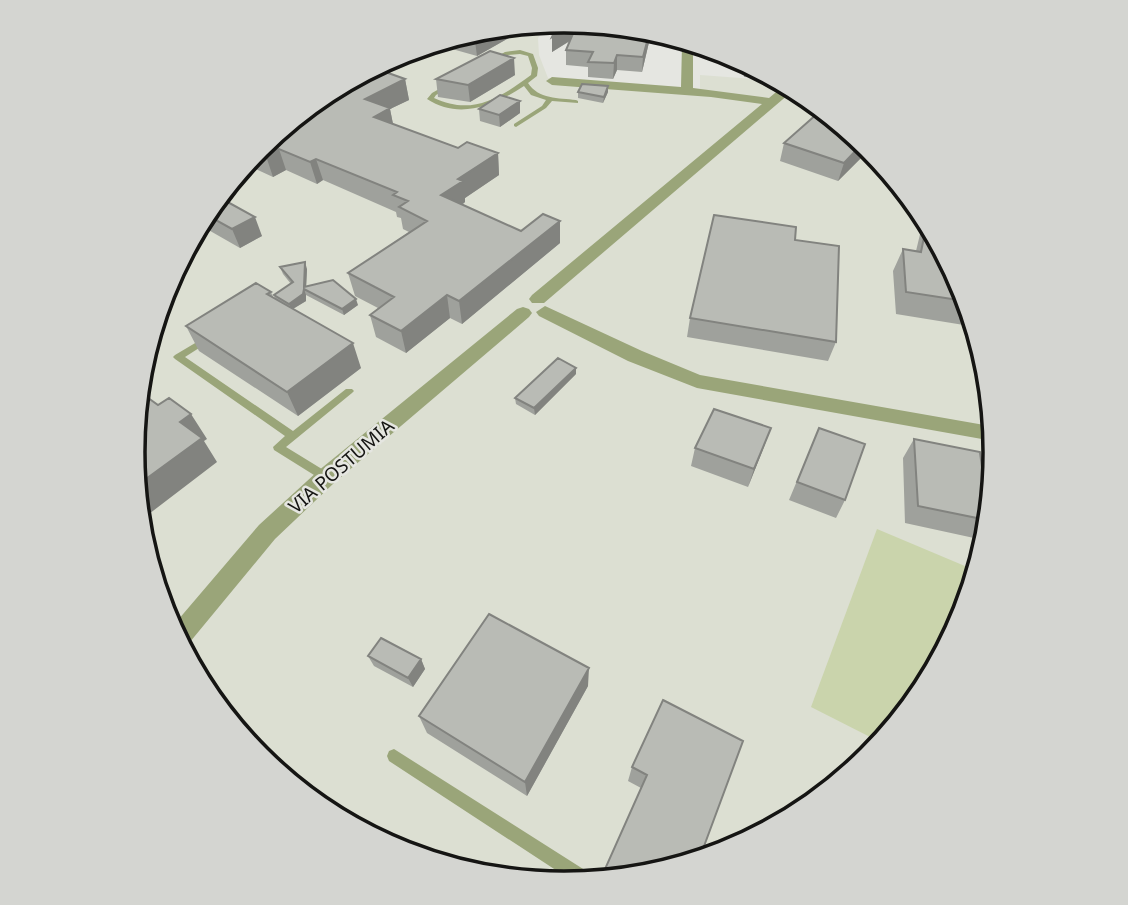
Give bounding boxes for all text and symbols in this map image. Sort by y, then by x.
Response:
street label: VIA POSTUMIA [283,412,400,519]

